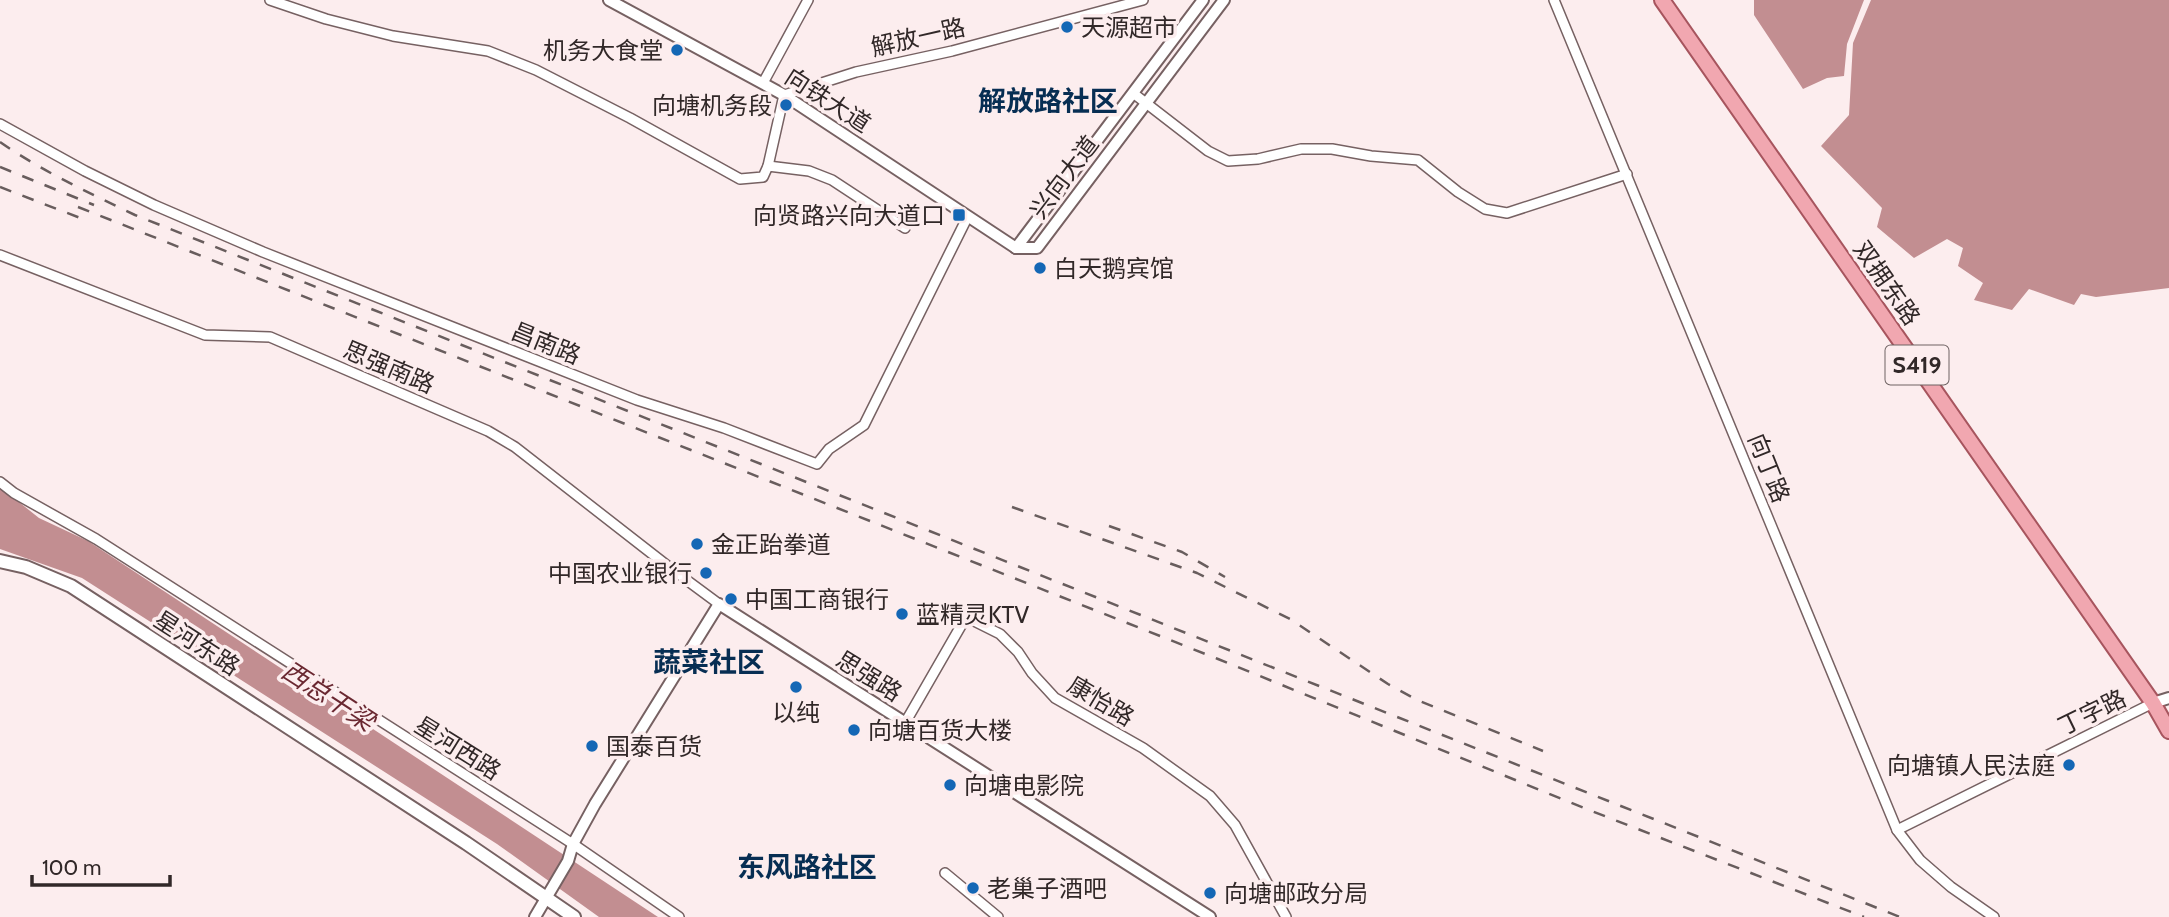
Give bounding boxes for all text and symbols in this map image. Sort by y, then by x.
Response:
street label: 解放一路 [868,12,968,62]
place label: 天源超市 [1081,13,1177,42]
marker: 天源超市 [1059,19,1075,35]
place label: 机务大食堂 [543,36,663,65]
marker: 机务大食堂 [669,42,685,58]
street label: 向铁大道 [780,62,876,138]
district label: 解放路社区 [978,84,1118,118]
place label: 向塘机务段 [652,91,772,120]
marker: 向塘机务段 [778,97,794,113]
street label: 兴向大道 [1024,130,1104,224]
place label: 向贤路兴向大道口 [753,201,945,230]
marker: 向贤路兴向大道口 [951,207,967,223]
street label: 双拥东路 [1848,235,1926,331]
place label: 白天鹅宾馆 [1054,254,1174,283]
marker: 白天鹅宾馆 [1032,260,1048,276]
street label: 昌南路 [507,316,585,370]
street label: 思强南路 [339,335,439,399]
road number: S419 [1885,346,1948,384]
street label: 向丁路 [1742,429,1796,507]
place label: 金正跆拳道 [711,530,831,559]
marker: 金正跆拳道 [689,536,705,552]
place label: 中国农业银行 [548,559,692,588]
marker: 中国农业银行 [698,565,714,581]
place label: 中国工商银行 [745,585,889,614]
marker: 中国工商银行 [723,591,739,607]
place label: 蓝精灵KTV [916,600,1029,629]
street label: 星河东路 [149,605,245,681]
marker: 蓝精灵KTV [894,606,910,622]
district label: 蔬菜社区 [653,645,765,679]
street label: 思强路 [831,645,907,707]
water label: 西总干梁 [276,654,382,739]
street label: 康怡路 [1063,670,1139,732]
marker: 以纯 [788,679,804,695]
street label: 丁字路 [2053,683,2131,741]
place label: 以纯 [772,698,820,727]
street label: 星河西路 [410,710,506,786]
place label: 向塘百货大楼 [868,716,1012,745]
marker: 向塘百货大楼 [846,722,862,738]
place label: 国泰百货 [606,732,702,761]
marker: 国泰百货 [584,738,600,754]
place label: 向塘镇人民法庭 [1887,751,2055,780]
marker: 向塘镇人民法庭 [2061,757,2077,773]
place label: 向塘电影院 [964,771,1084,800]
marker: 向塘电影院 [942,777,958,793]
scale bar [32,844,170,888]
district label: 东风路社区 [737,850,877,884]
text: 100 m [42,855,101,880]
place label: 老巢子酒吧 [987,874,1107,903]
place label: 向塘邮政分局 [1224,879,1368,908]
marker: 老巢子酒吧 [965,880,981,896]
marker: 向塘邮政分局 [1202,885,1218,901]

